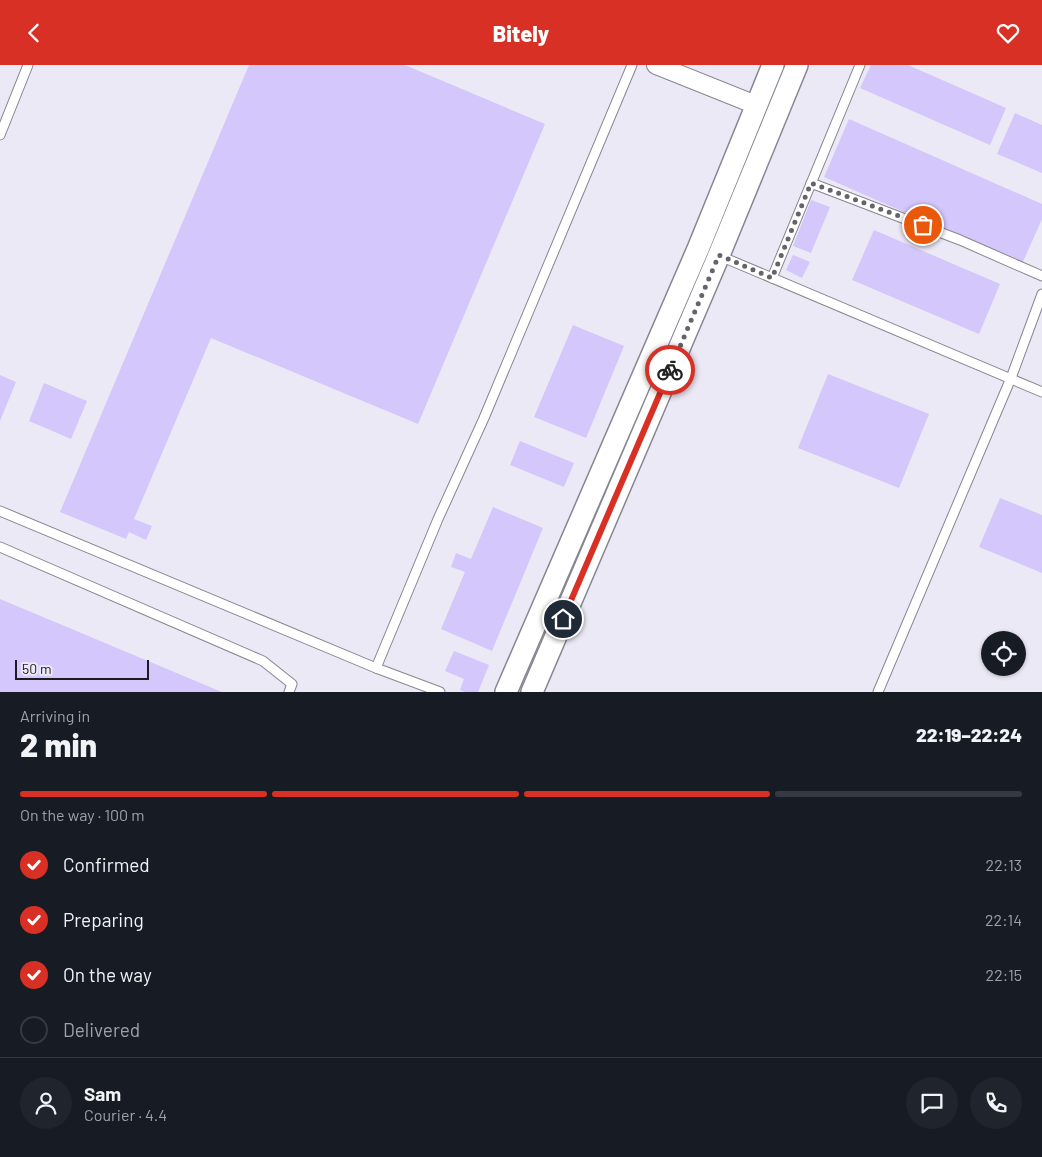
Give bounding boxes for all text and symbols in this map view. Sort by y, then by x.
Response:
icon: back [20,19,48,47]
icon: heart [994,19,1022,47]
text: Bitely [493,20,549,46]
pin [902,204,944,246]
icon: bag [909,211,937,239]
courier [645,345,695,395]
icon: bike [656,356,684,384]
pin [542,598,584,640]
icon: home [549,605,577,633]
map controls [981,631,1026,676]
button: locate [981,631,1026,676]
scale bar [15,657,149,680]
text: 50 m [22,660,51,677]
text: Arriving in [20,706,90,725]
text: 22:19–22:24 [916,723,1022,746]
text: 2 min [20,725,97,763]
text: On the way · 100 m [20,805,145,824]
icon: check [20,851,48,879]
text: Confirmed [63,853,150,876]
text: 22:13 [986,855,1022,874]
icon: check [20,906,48,934]
text: Preparing [63,908,144,931]
text: 22:14 [985,910,1022,929]
icon: check [20,961,48,989]
text: On the way [63,963,152,986]
text: 22:15 [986,965,1022,984]
text: Delivered [63,1018,140,1041]
button: person [20,1077,72,1129]
button: chat [906,1077,958,1129]
button: phone [970,1077,1022,1129]
text: Sam [84,1082,121,1105]
text: Courier · 4.4 [84,1105,167,1124]

